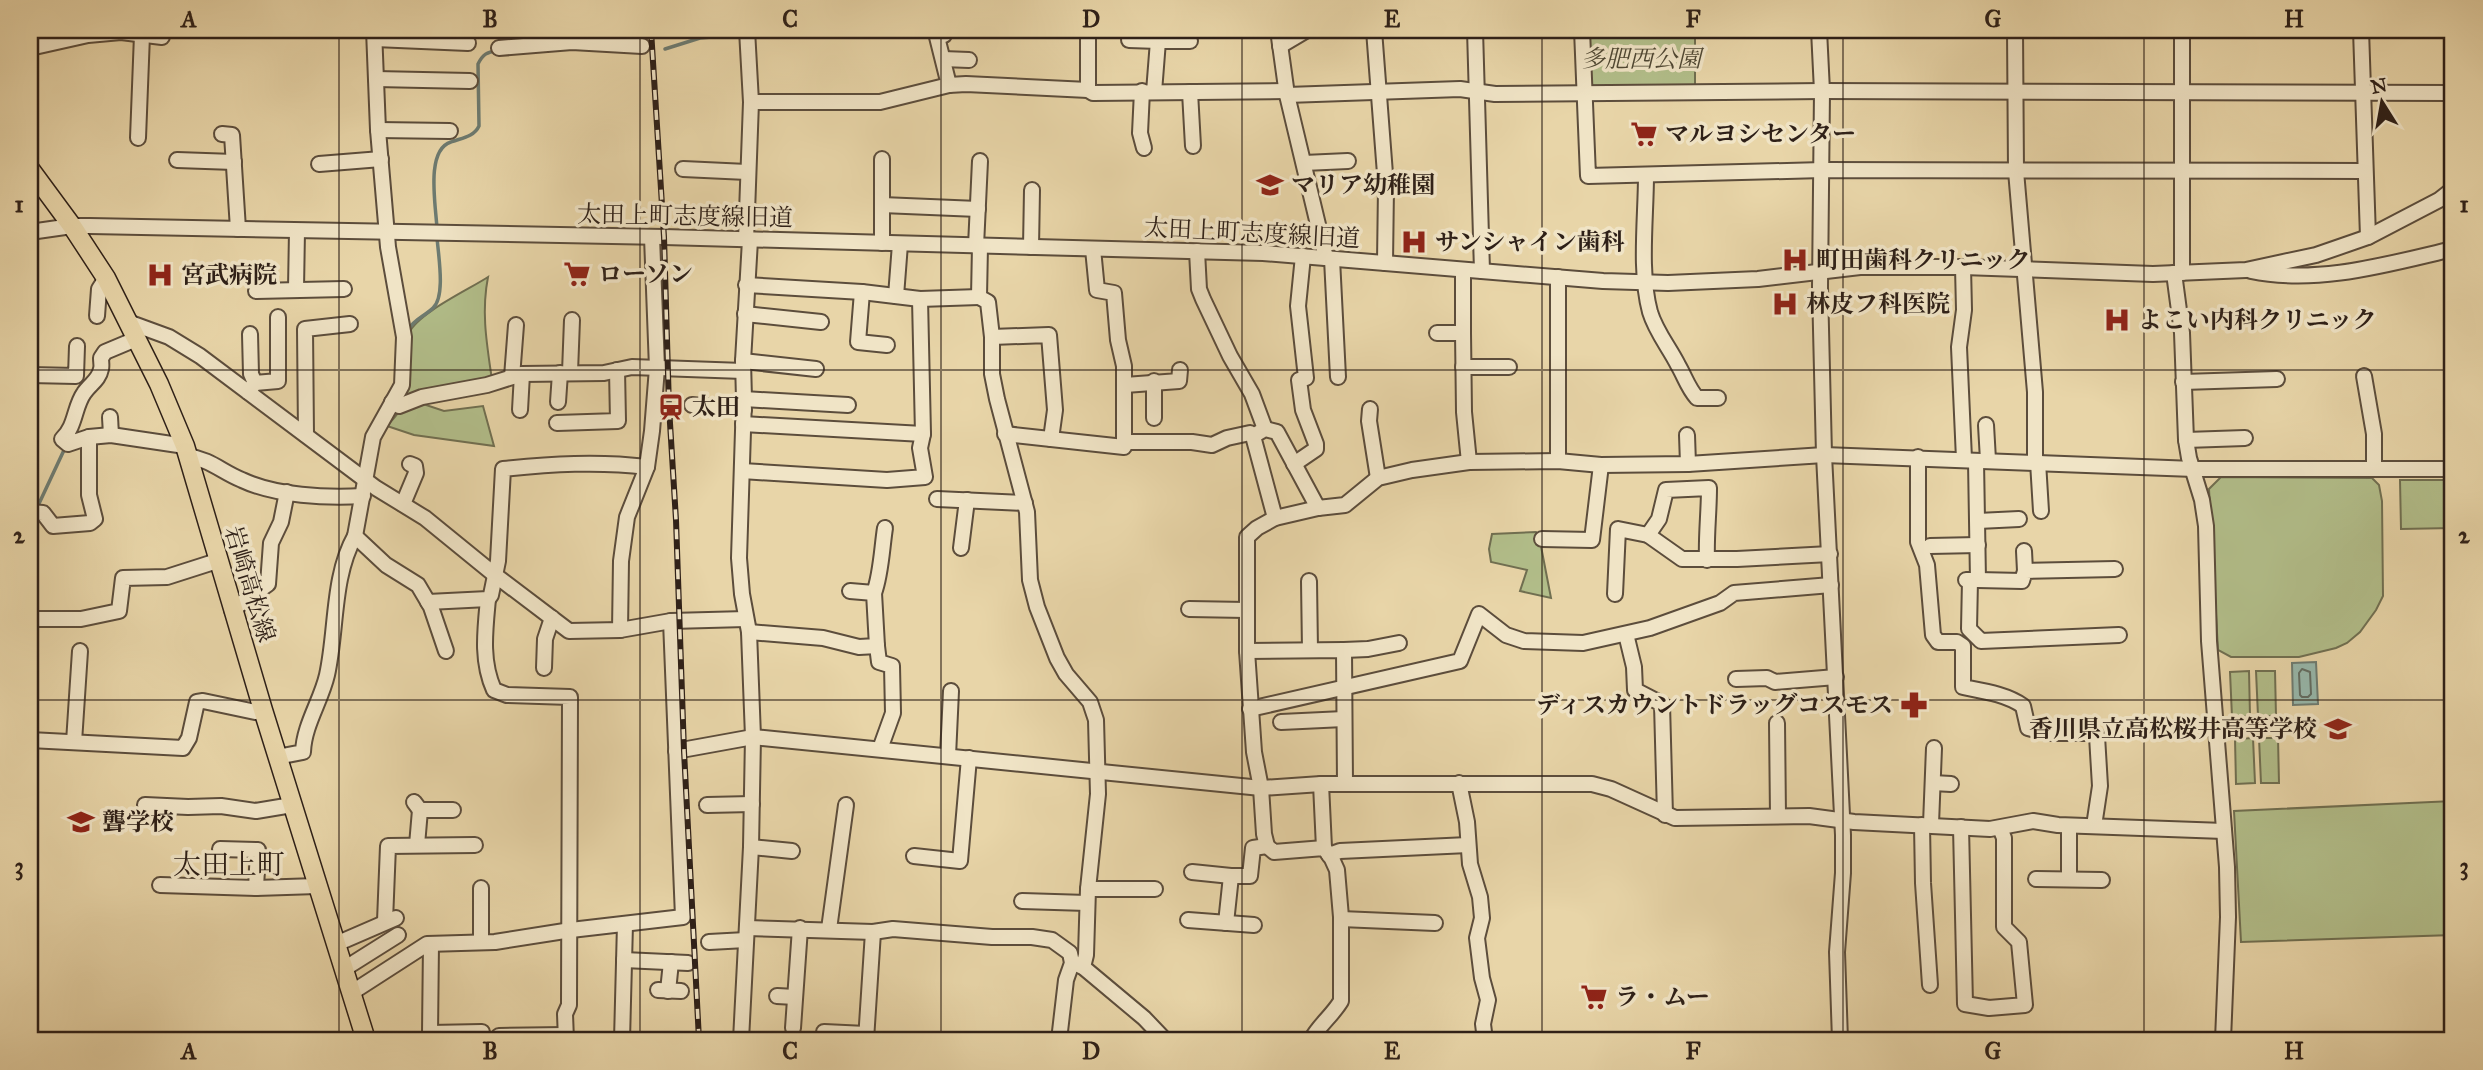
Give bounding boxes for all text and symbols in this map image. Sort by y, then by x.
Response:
text: A [179,5,197,33]
text: B [482,5,498,33]
text: C [782,5,798,33]
text: D [1082,5,1100,33]
text: E [1384,5,1401,33]
text: F [1685,5,1701,33]
text: G [1985,5,2002,33]
text: H [2284,5,2304,33]
park label: 多肥西公園 [1581,44,1705,74]
north arrow [2346,66,2416,136]
text: N [2369,73,2389,99]
supermarket icon: マルヨシセンター [1629,119,1659,149]
place label: マルヨシセンター [1665,119,1856,149]
school or university icon: マリア幼稚園 [1255,170,1285,200]
place label: マリア幼稚園 [1291,170,1435,200]
text: 1 [14,190,24,218]
text: 1 [2459,190,2469,218]
street label: 太田上町志度線旧道 [577,199,793,233]
street label: 太田上町志度線旧道 [1143,212,1361,254]
hospital icon: サンシャイン歯科 [1399,227,1429,257]
place label: サンシャイン歯科 [1435,227,1625,257]
hospital icon: 町田歯科クリニック [1780,245,1810,275]
place label: 町田歯科クリニック [1816,245,2031,275]
supermarket icon: ローソン [562,259,592,289]
place label: ローソン [598,259,693,289]
hospital icon: 宮武病院 [145,260,175,290]
place label: 宮武病院 [181,260,277,290]
hospital icon: 林皮フ科医院 [1770,289,1800,319]
place label: 林皮フ科医院 [1806,289,1950,319]
hospital icon: よこい内科クリニック [2102,305,2132,335]
place label: よこい内科クリニック [2138,305,2377,335]
station icon: 太田 [656,392,686,422]
place label: 太田 [692,392,740,422]
text: 2 [13,521,25,549]
text: 2 [2458,521,2470,549]
street label: 岩崎高松線 [218,522,282,646]
place label: ディスカウントドラッグコスモス [1536,690,1893,720]
pharmacy icon: ディスカウントドラッグコスモス [1899,690,1929,720]
place label: 香川県立高松桜井高等学校 [2029,714,2317,744]
school or university icon: 香川県立高松桜井高等学校 [2323,714,2353,744]
school or university icon: 聾学校 [66,807,96,837]
place label: 聾学校 [102,807,174,837]
district label: 太田上町 [173,847,285,882]
text: 3 [14,852,24,881]
text: 3 [2459,852,2469,881]
supermarket icon: ラ・ムー [1579,982,1609,1012]
place label: ラ・ムー [1615,982,1710,1012]
text: A [179,1037,197,1065]
text: B [482,1037,498,1065]
text: C [782,1037,798,1065]
text: D [1082,1037,1100,1065]
text: E [1384,1037,1401,1065]
text: F [1685,1037,1701,1065]
text: G [1985,1037,2002,1065]
text: H [2284,1037,2304,1065]

